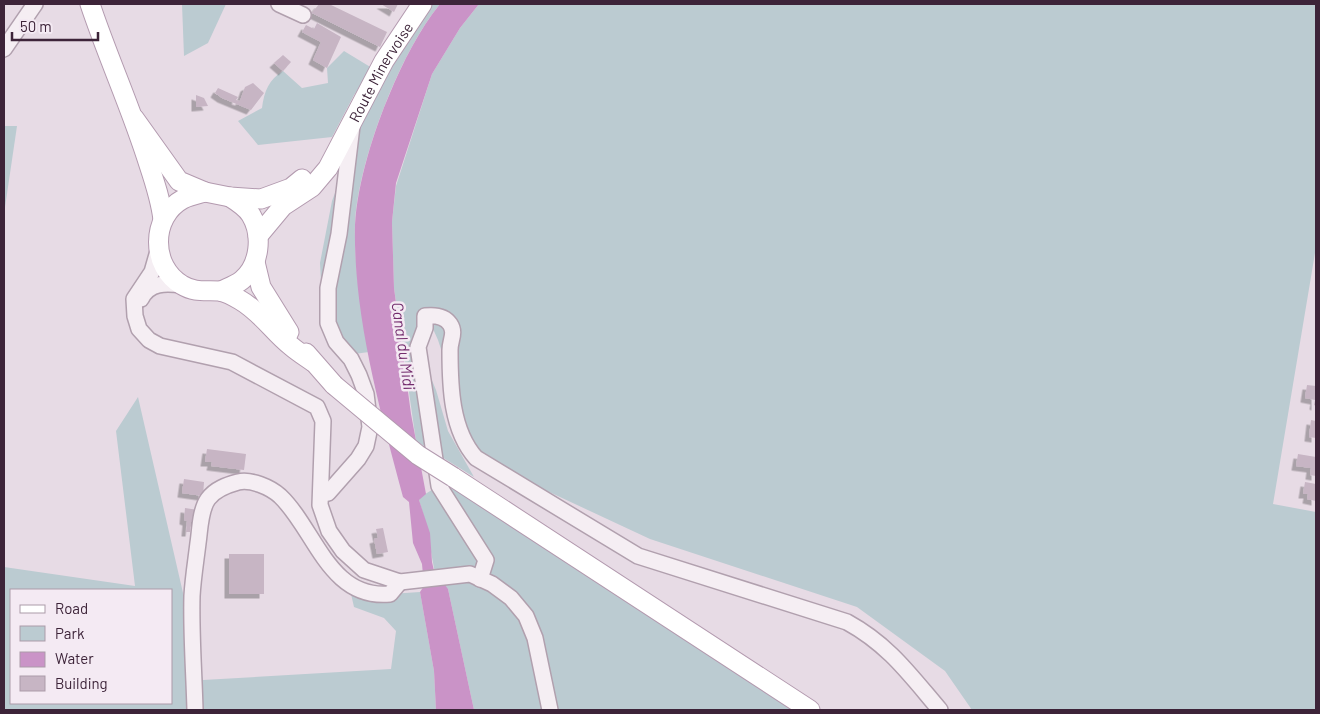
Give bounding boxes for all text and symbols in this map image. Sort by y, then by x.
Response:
scale bar [12,10,99,42]
text: 50 m [20,17,52,35]
street label: Route Minervoise [345,19,416,125]
water label: Canal du Midi [388,301,420,391]
legend [10,589,172,704]
text: Road [55,599,88,617]
text: Park [55,624,85,642]
text: Water [55,649,94,667]
text: Building [55,674,108,692]

